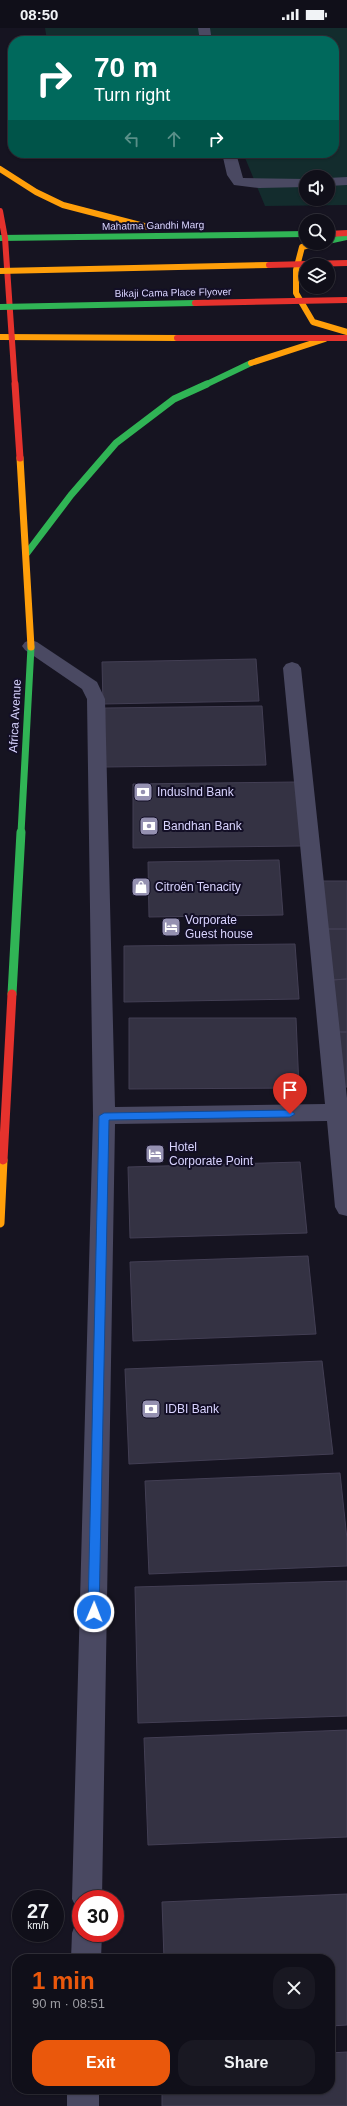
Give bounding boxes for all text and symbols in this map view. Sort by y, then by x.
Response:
text: 08:50 [20,6,58,23]
icon: right [28,52,80,104]
text: 70 m [94,52,158,83]
text: Turn right [94,85,170,105]
icon: left [121,128,143,150]
icon: ahead [163,128,185,150]
icon: right [205,128,227,150]
map controls [299,170,335,294]
button: sound [299,170,335,206]
button: search [299,214,335,250]
street label: Mahatma Gandhi Marg [102,219,204,232]
button: layers [299,258,335,294]
street label: Bikaji Cama Place Flyover [115,286,232,299]
street label: Africa Avenue [6,678,24,753]
bank icon: IndusInd Bank [132,781,154,803]
place label: IndusInd Bank [157,785,235,799]
bank icon: Bandhan Bank [138,815,160,837]
place label: Bandhan Bank [163,819,243,833]
shop icon: Citroën Tenacity [130,876,152,898]
place label: Citroën Tenacity [155,880,241,894]
place label: Vorporate Guest house [185,913,253,941]
hotel icon: Vorporate Guest house [160,916,182,938]
pin [273,1073,307,1114]
icon: arrive [279,1079,301,1101]
place label: Hotel Corporate Point [169,1140,254,1168]
hotel icon: Hotel Corporate Point [144,1143,166,1165]
bank icon: IDBI Bank [140,1398,162,1420]
place label: IDBI Bank [165,1402,220,1416]
position arrow [73,1591,115,1633]
speed limit sign: 30 [72,1890,124,1942]
text: 27 [27,1900,49,1922]
text: km/h [27,1920,49,1931]
text: 1 min [32,1967,95,1994]
button: close [273,1967,315,2009]
text: 90 m · 08:51 [32,1996,105,2011]
button: Exit [32,2040,170,2086]
button: Share [178,2040,315,2086]

